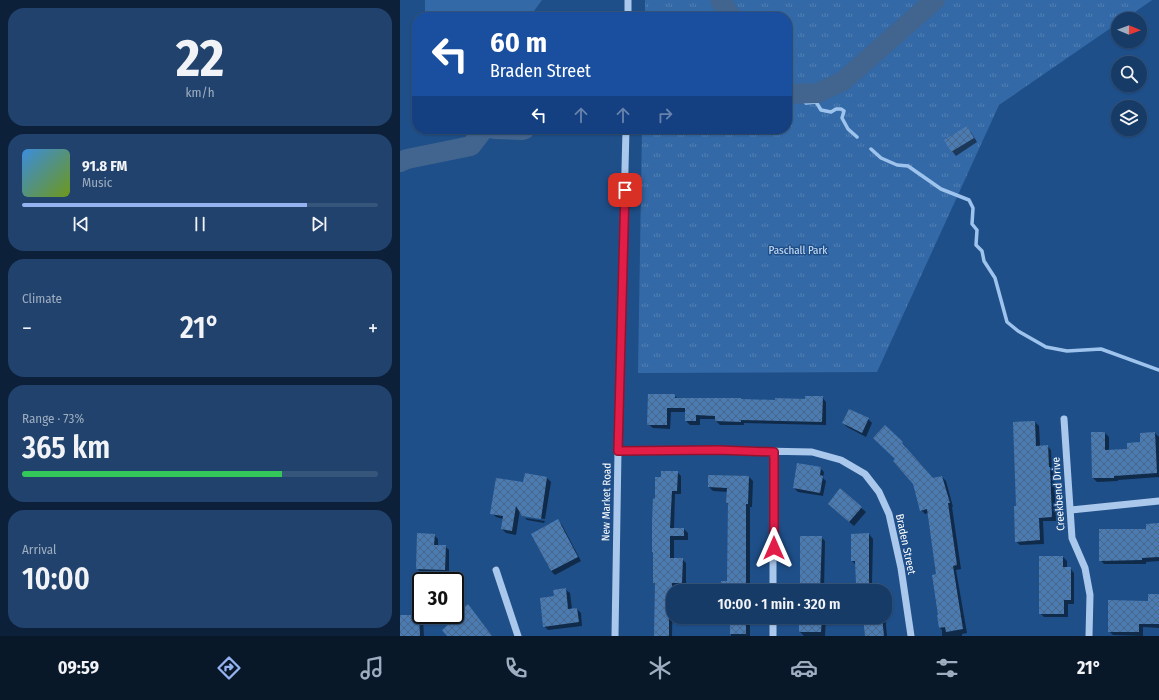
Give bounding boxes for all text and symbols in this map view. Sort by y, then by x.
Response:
north arrow [1111,12,1147,48]
map controls [1111,12,1147,136]
text: 60 m [490,26,547,59]
text: 22 [176,27,224,90]
icon: left [424,28,476,80]
button: search [1111,56,1147,92]
text: Braden Street [490,60,591,82]
text: km/h [186,85,215,100]
button: layers [1111,100,1147,136]
icon: left [528,104,550,126]
icon: ahead [570,104,592,126]
icon: ahead [612,104,634,126]
icon: right [654,104,676,126]
text: 91.8 FM [82,157,127,175]
pin [608,173,642,207]
text: Music [82,175,112,190]
icon: arrive [614,179,636,201]
icon: previous [70,213,92,235]
icon: pause [189,213,211,235]
icon: next [308,213,330,235]
park label: Paschall Park [769,244,828,257]
text: Climate [22,291,62,306]
text: 21° [180,310,220,346]
text: − [22,315,32,342]
text: + [368,315,378,342]
text: Range · 73% [22,411,84,426]
text: 365 km [22,430,110,466]
street label: Creekbend Drive [1049,457,1068,531]
street label: New Market Road [599,463,614,541]
street label: Braden Street [893,513,918,576]
position arrow [753,527,795,569]
text: Arrival [22,542,56,557]
text: 10:00 [22,561,90,597]
speed limit sign: 30 [412,572,464,624]
text: 10:00 · 1 min · 320 m [718,595,840,613]
icon: directions [215,654,243,682]
icon: music [358,654,386,682]
icon: phone [502,654,530,682]
icon: climate [646,654,674,682]
icon: car [790,654,818,682]
icon: filters [933,654,961,682]
text: 09:59 [58,657,99,679]
text: 21° [1077,657,1101,679]

